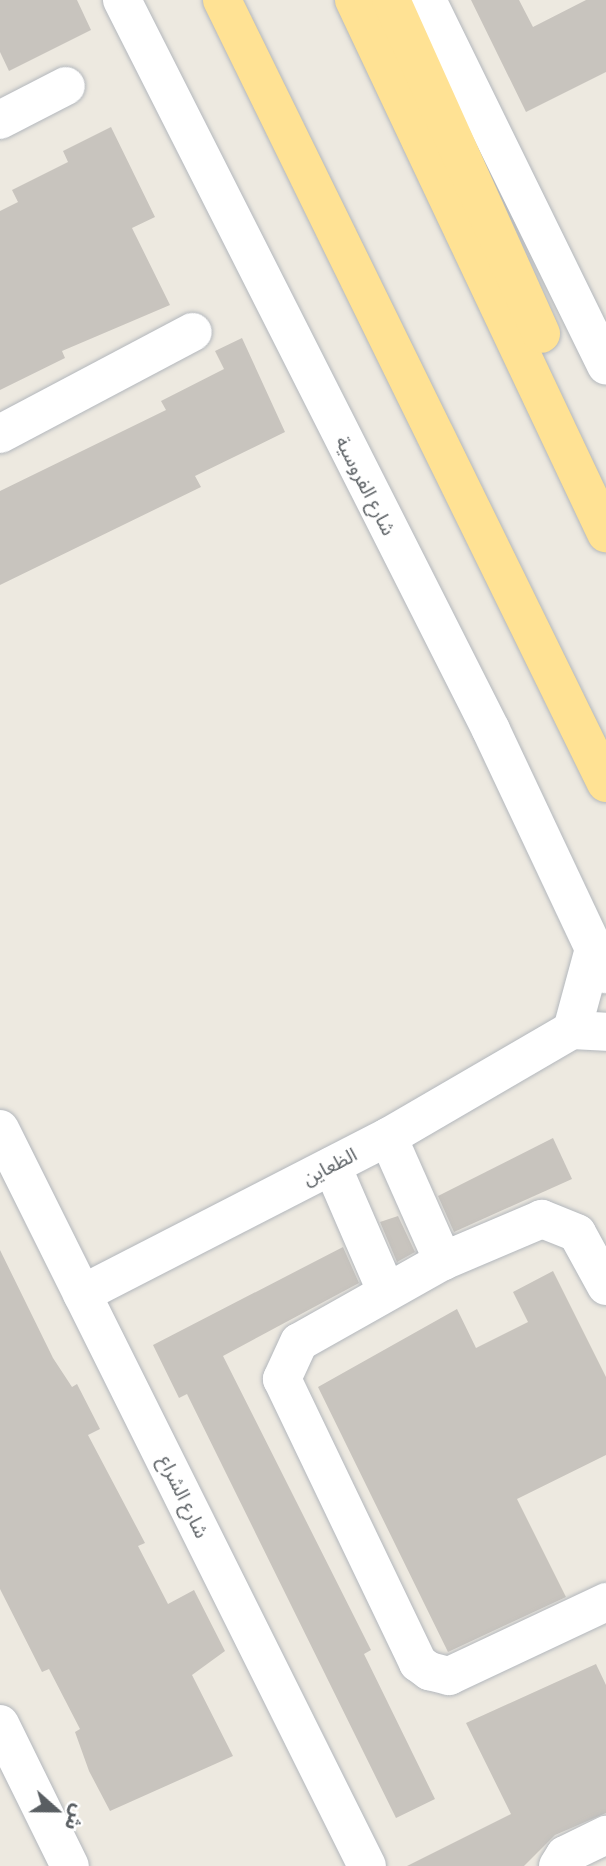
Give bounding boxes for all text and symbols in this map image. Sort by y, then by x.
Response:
street label: شارع الفروسية [330,433,400,539]
street label: الظعاين [299,1144,361,1190]
street label: شارع الشراع [153,1452,213,1542]
north arrow [21,1775,91,1845]
text: ش [60,1801,91,1834]

